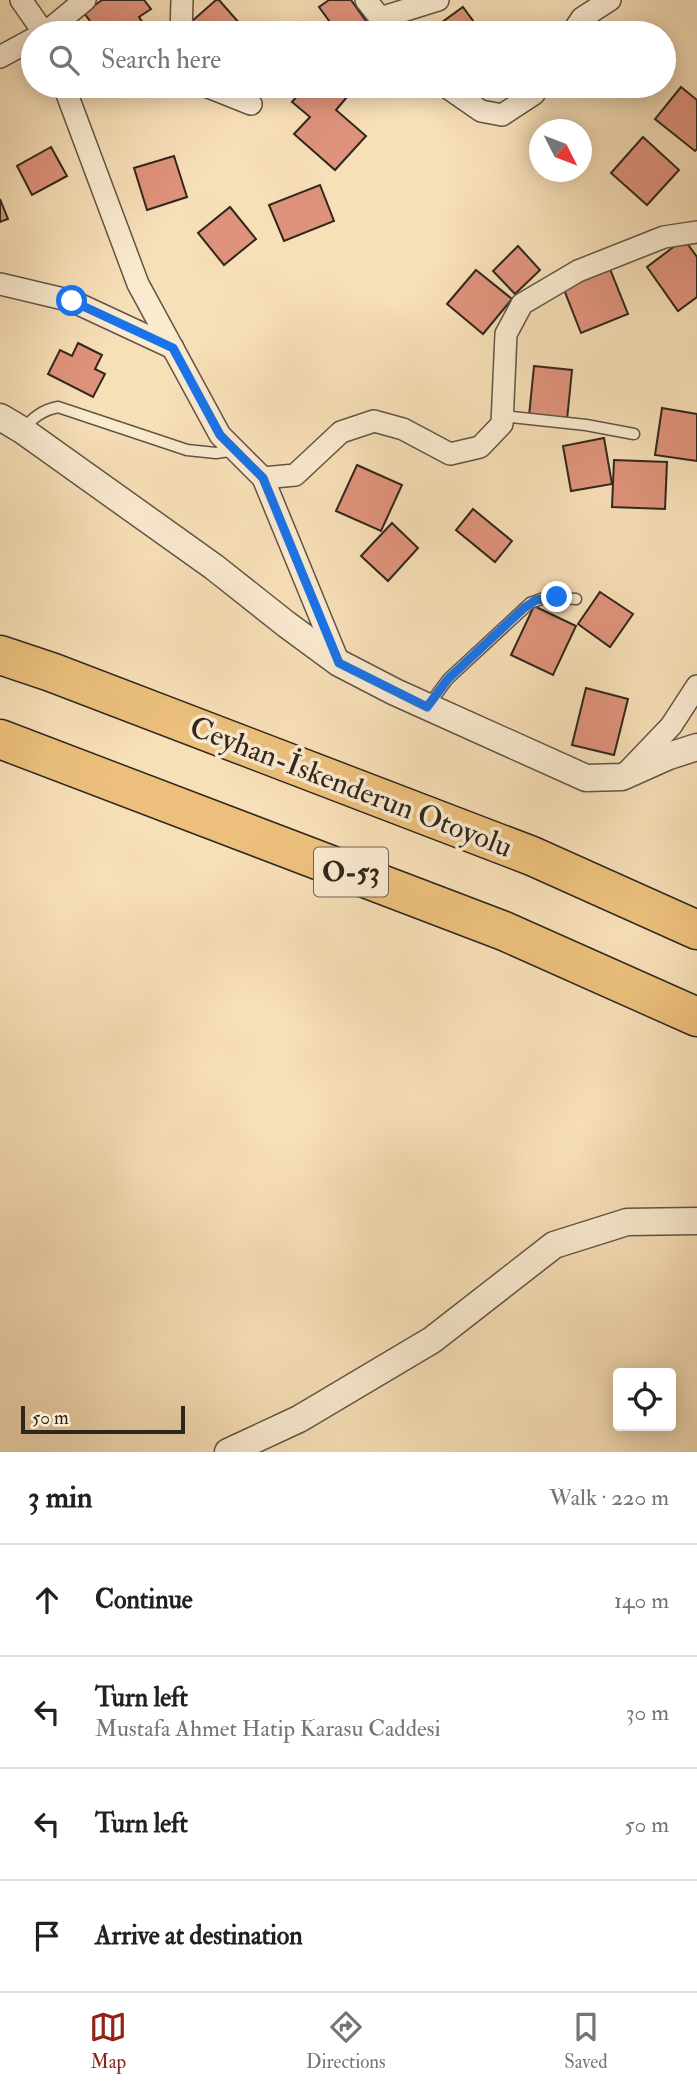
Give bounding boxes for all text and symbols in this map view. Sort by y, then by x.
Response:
search box [21,21,676,98]
icon: search [45,41,83,79]
text: Search here [101,44,221,76]
north arrow [529,119,592,182]
route start [56,285,87,316]
route end [541,581,572,612]
street label: Ceyhan-İskenderun Otoyolu [184,708,518,866]
road number: O-53 [314,848,388,896]
map controls [613,1368,676,1431]
button: locate [613,1368,676,1431]
scale bar [21,1403,186,1435]
text: 50 m [32,1406,69,1430]
text: 3 min [28,1479,93,1516]
text: Walk · 220 m [549,1483,669,1512]
icon: ahead [28,1581,66,1619]
text: Continue [95,1584,193,1616]
text: 140 m [614,1586,669,1615]
text: Turn left [95,1682,188,1714]
icon: left [28,1693,66,1731]
text: 30 m [626,1698,669,1727]
text: Mustafa Ahmet Hatip Karasu Caddesi [95,1714,441,1743]
icon: left [28,1805,66,1843]
text: Turn left [95,1808,188,1840]
text: 50 m [625,1810,669,1839]
icon: arrive [28,1917,66,1955]
text: Arrive at destination [95,1920,303,1952]
tab: Map [89,2008,127,2074]
tab: Directions [306,2008,386,2074]
tab: Saved [564,2008,608,2074]

